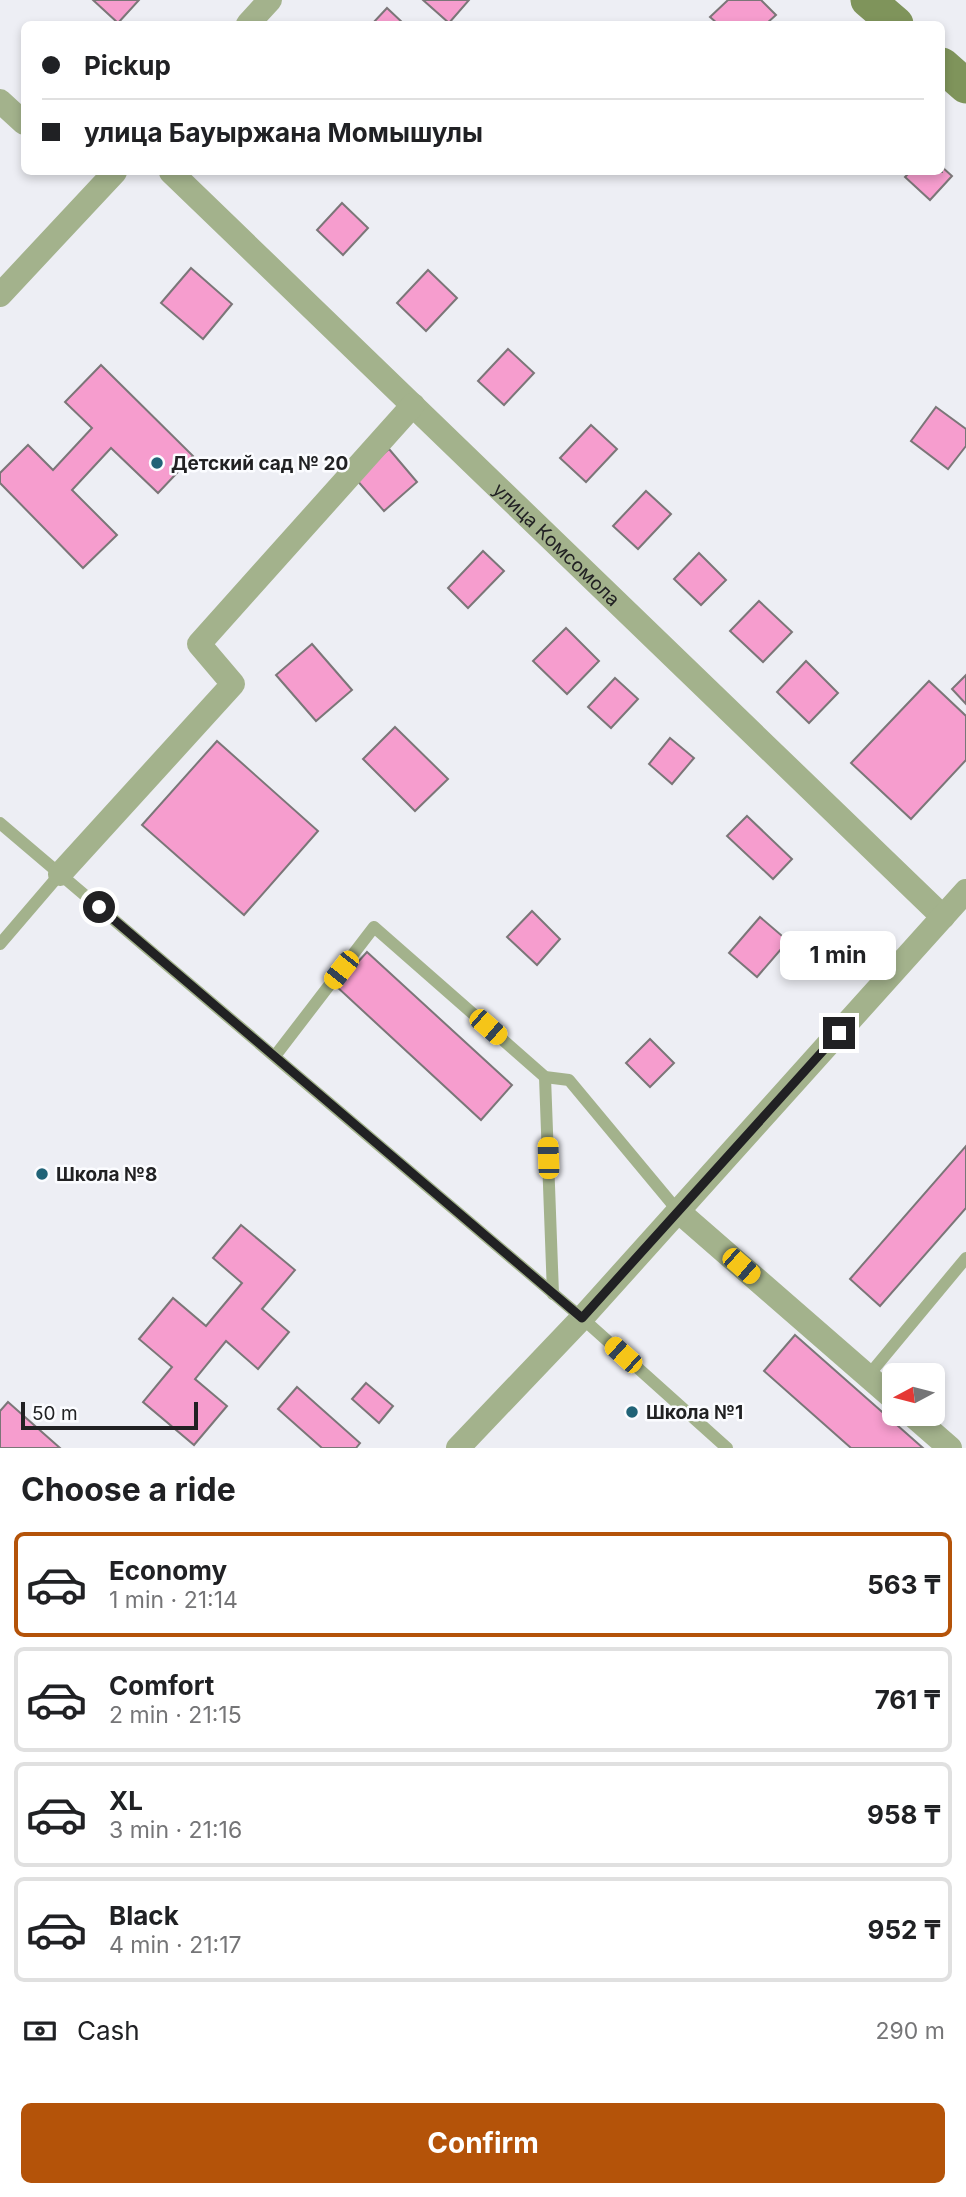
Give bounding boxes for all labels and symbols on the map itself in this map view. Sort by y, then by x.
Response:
place label: Детский сад № 20 [171,452,348,475]
marker: Детский сад № 20 [149,455,165,471]
street label: улица Комсомола [488,478,625,611]
route start [83,891,115,923]
callout: 1 min [781,932,897,981]
car [320,947,363,993]
car [466,1005,511,1049]
route end [823,1017,855,1049]
car [537,1137,560,1179]
place label: Школа №8 [56,1163,157,1186]
marker: Школа №8 [34,1166,50,1182]
car [719,1244,764,1288]
car [601,1333,646,1377]
north arrow [882,1363,945,1426]
scale bar [21,1399,198,1431]
place label: Школа №1 [646,1401,743,1424]
marker: Школа №1 [624,1404,640,1420]

